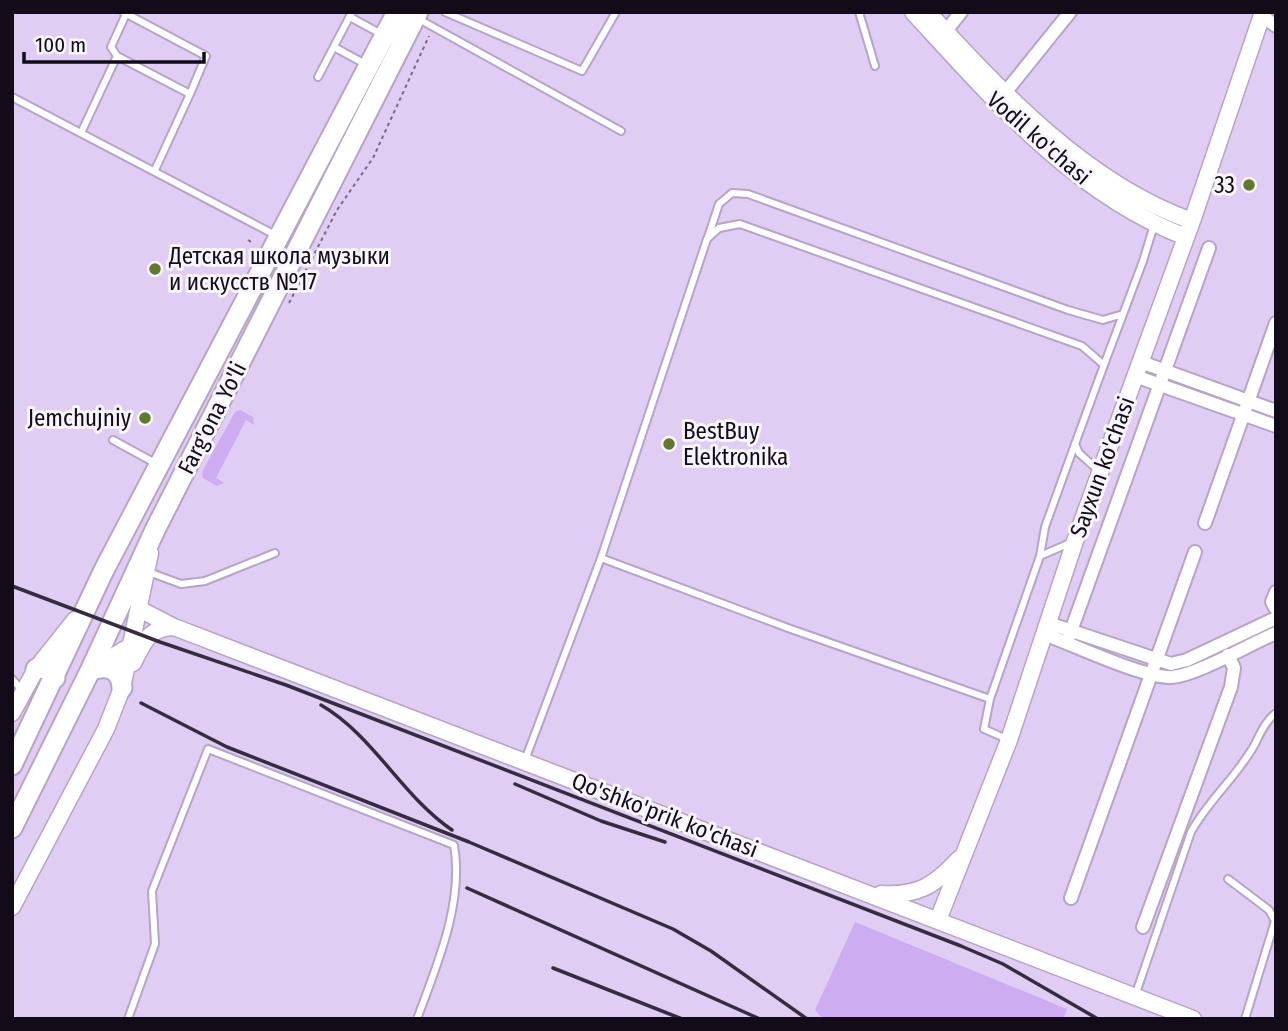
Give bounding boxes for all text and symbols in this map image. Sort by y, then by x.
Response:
scale bar [24,21,205,65]
text: 100 m [35,32,86,58]
street label: Vodil ko'chasi [981,85,1097,191]
place label: 33 [1214,171,1235,199]
marker: 33 [1241,177,1257,193]
place label: Детская школа музыки и искусств №17 [168,242,390,296]
marker: Детская школа музыки и искусств №17 [147,261,163,277]
street label: Farg'ona Yo'li [172,357,252,479]
street label: Sayxun ko'chasi [1064,393,1140,541]
place label: Jemchujniy [28,404,132,432]
marker: Jemchujniy [137,410,153,426]
place label: BestBuy Elektronika [683,417,788,471]
marker: BestBuy Elektronika [661,436,677,452]
street label: Qo'shko'prik ko'chasi [568,767,762,863]

